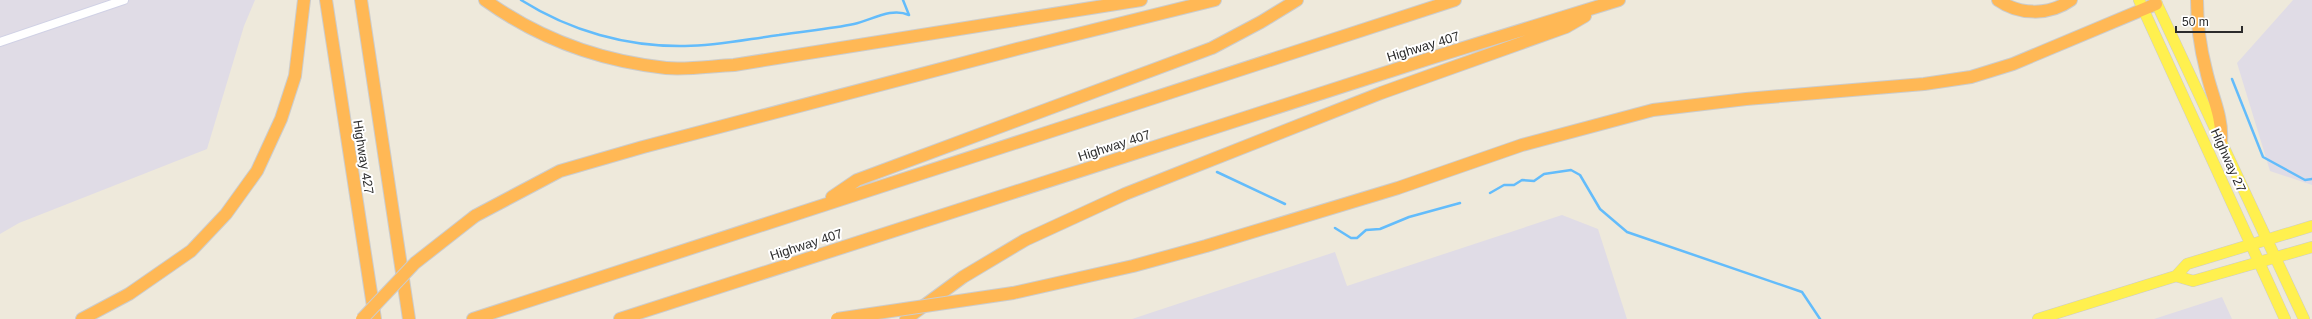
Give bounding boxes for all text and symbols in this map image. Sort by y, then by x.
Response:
scale bar [2176,8,2242,34]
text: 50 m [2182,15,2209,29]
street label: Highway 407 [1385,28,1461,65]
street label: Highway 427 [350,119,377,195]
street label: Highway 27 [2208,126,2249,194]
street label: Highway 407 [1076,127,1152,164]
street label: Highway 407 [768,226,844,263]

